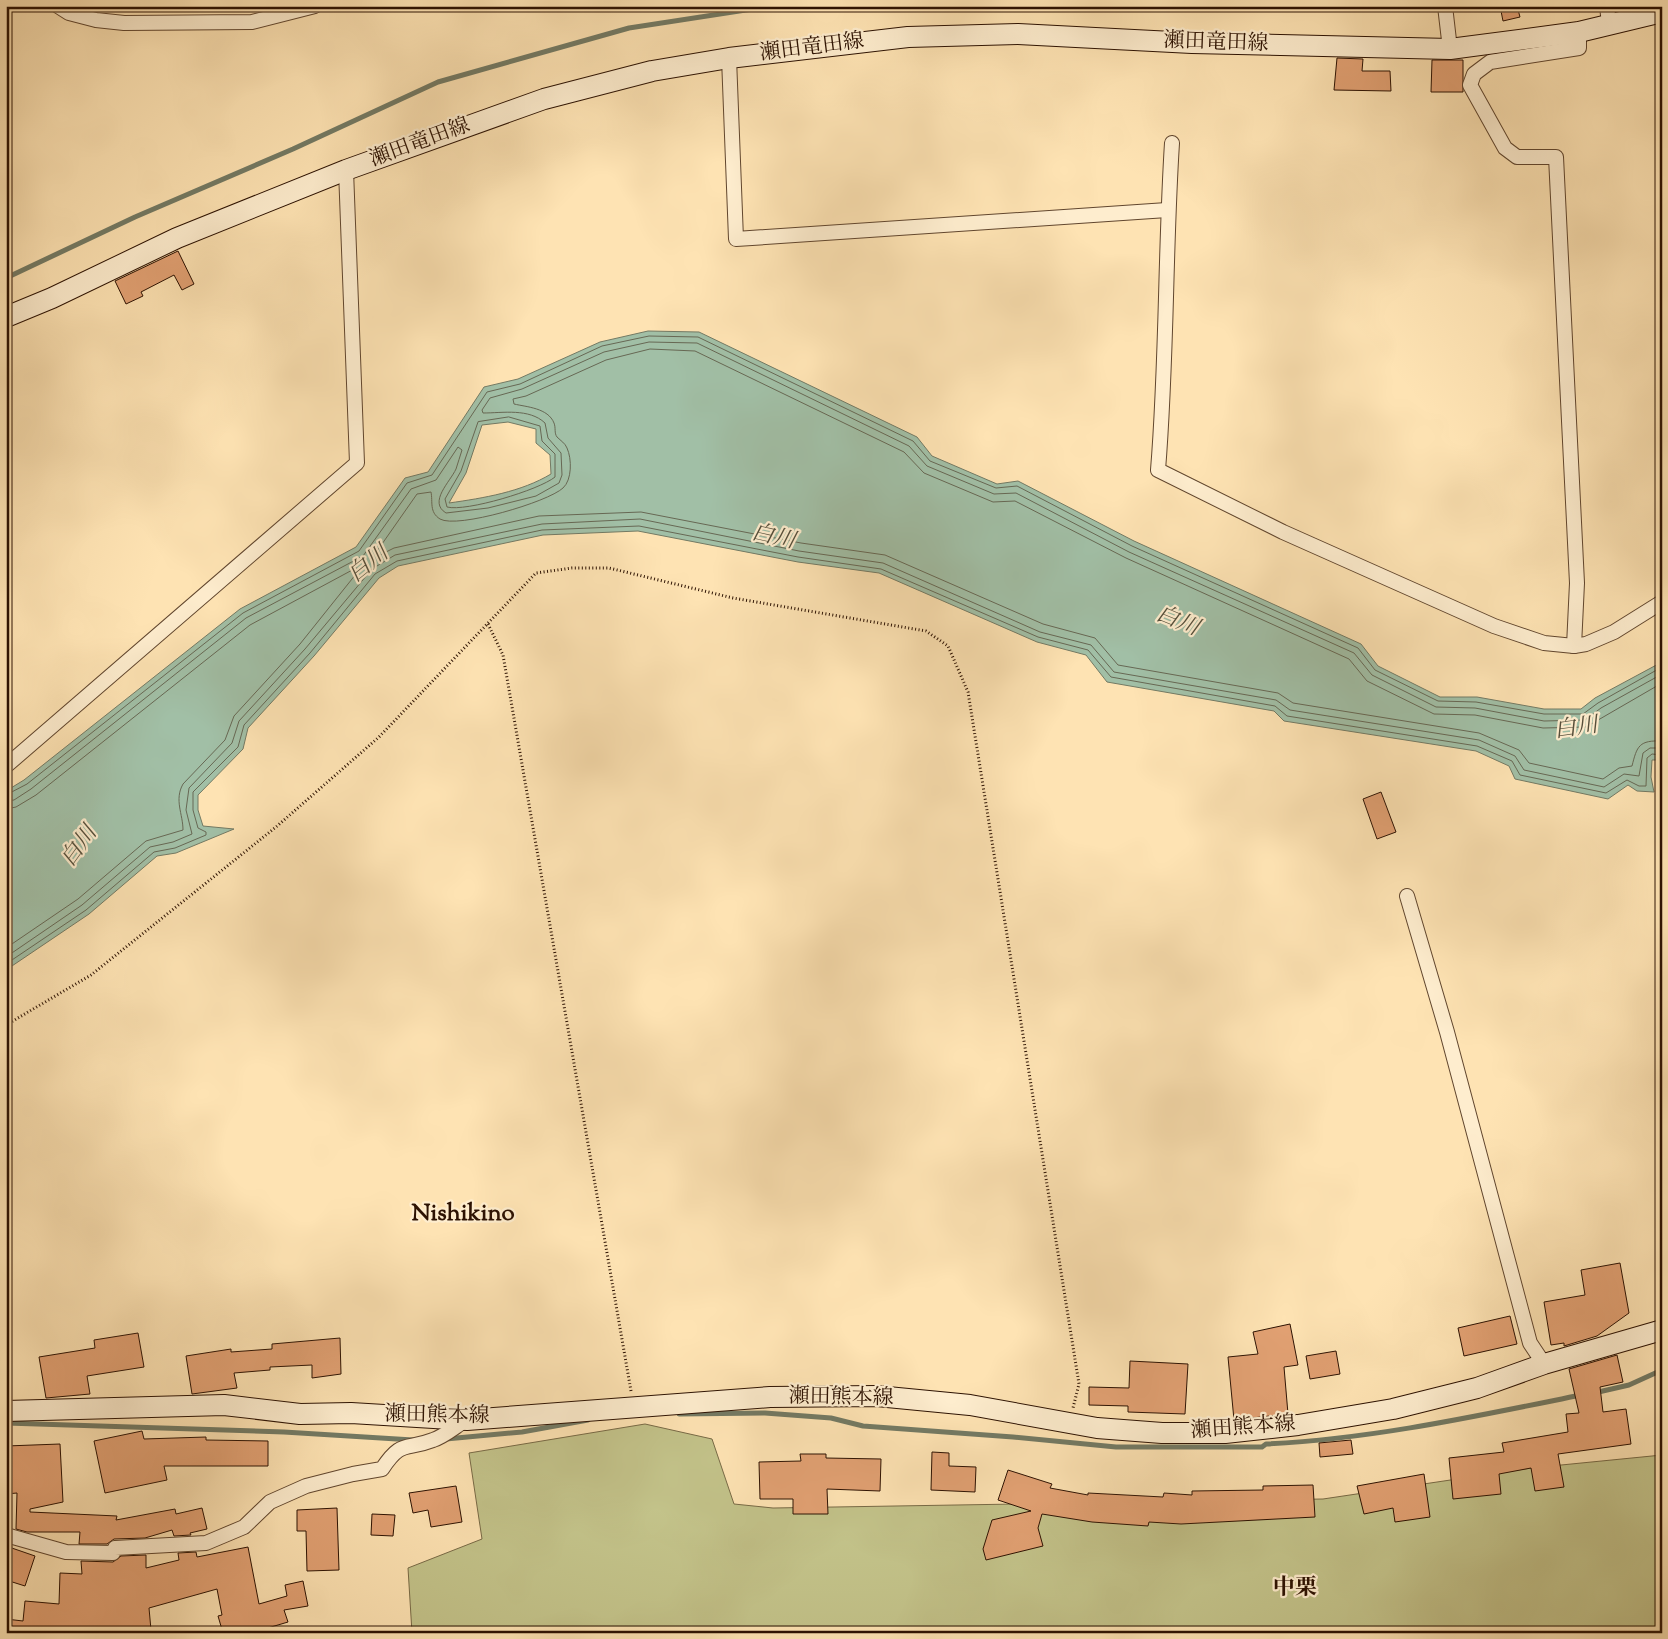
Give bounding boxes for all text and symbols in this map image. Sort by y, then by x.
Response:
street label: 瀬田竜田線 [1163,26,1269,60]
street label: 瀬田竜田線 [758,27,866,69]
street label: 瀬田竜田線 [366,111,474,175]
water label: 白川 [748,517,800,559]
water label: 白川 [342,537,398,591]
water label: 白川 [1151,599,1205,646]
water label: 白川 [1552,710,1602,748]
water label: 白川 [54,818,107,874]
district label: Nishikino [411,1197,515,1231]
street label: 瀬田熊本線 [788,1382,894,1414]
street label: 瀬田熊本線 [384,1400,490,1432]
street label: 瀬田熊本線 [1190,1409,1296,1447]
district label: 中栗 [1273,1573,1317,1605]

